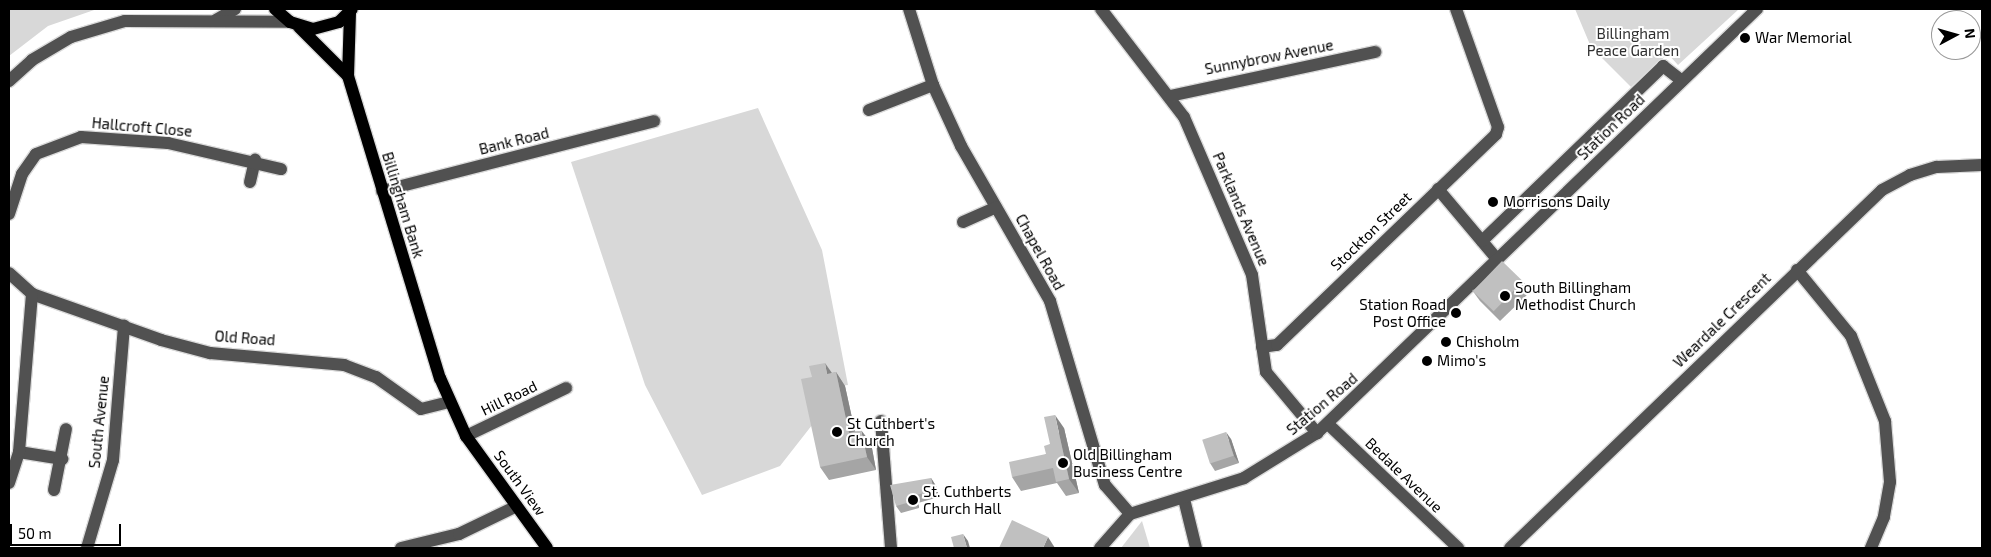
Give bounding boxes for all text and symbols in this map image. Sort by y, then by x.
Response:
north arrow [1931,10,1981,60]
park label: Billingham Peace Garden [1587,24,1679,59]
text: N [1961,28,1979,39]
place label: War Memorial [1755,29,1852,47]
marker: War Memorial [1739,32,1751,44]
street label: Sunnybrow Avenue [1203,36,1335,78]
street label: Station Road [1574,90,1648,164]
street label: Hallcroft Close [91,114,193,140]
street label: Bank Road [477,124,551,158]
street label: Parklands Avenue [1209,149,1273,269]
street label: Billingham Bank [378,150,428,260]
street label: Stockton Street [1327,188,1415,274]
place label: Morrisons Daily [1503,193,1610,211]
marker: Morrisons Daily [1487,196,1499,208]
street label: Chapel Road [1012,211,1068,293]
street label: Weardale Crescent [1670,269,1774,371]
place label: South Billingham Methodist Church [1515,278,1636,313]
marker: South Billingham Methodist Church [1499,290,1511,302]
place label: Station Road Post Office [1359,295,1446,330]
marker: Station Road Post Office [1450,307,1462,319]
street label: Old Road [214,327,276,349]
place label: Chisholm [1456,333,1519,351]
marker: Chisholm [1440,336,1452,348]
place label: Mimo's [1437,352,1486,370]
marker: Mimo's [1421,355,1433,367]
street label: Station Road [1283,369,1361,439]
street label: South Avenue [85,375,113,469]
street label: Hill Road [478,377,540,419]
place label: St Cuthbert's Church [847,414,935,449]
marker: St Cuthbert's Church [831,426,843,438]
street label: Bedale Avenue [1362,434,1446,516]
place label: Old Billingham Business Centre [1073,445,1182,480]
street label: South View [490,447,550,519]
marker: Old Billingham Business Centre [1057,457,1069,469]
place label: St. Cuthberts Church Hall [923,482,1011,517]
marker: St. Cuthberts Church Hall [907,494,919,506]
scale bar [12,514,124,546]
text: 50 m [18,524,52,542]

